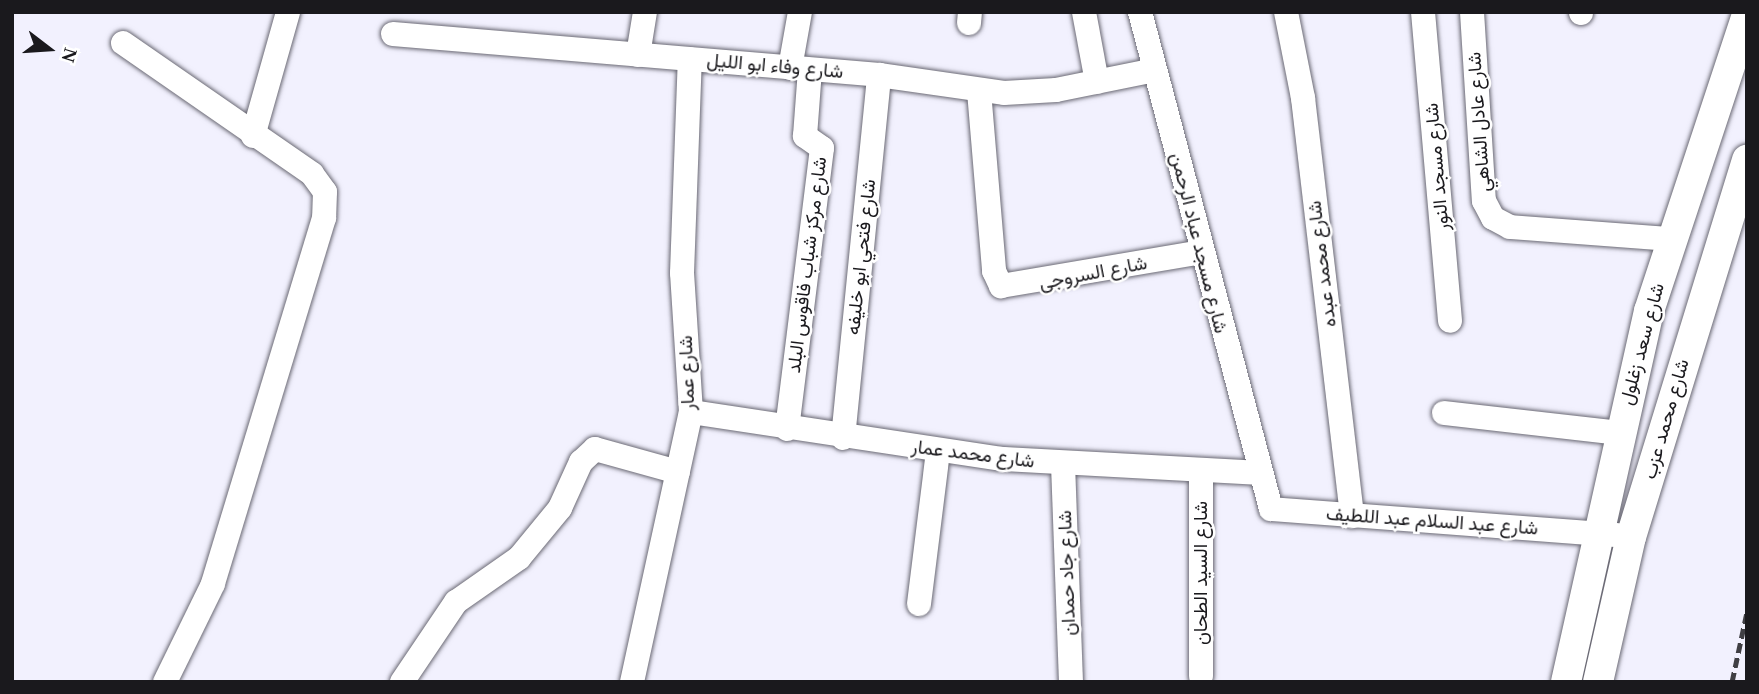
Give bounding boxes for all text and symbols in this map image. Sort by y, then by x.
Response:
north arrow [14,14,84,84]
text: N [58,46,82,65]
street label: شارع وفاء ابو الليل [706,49,844,83]
street label: شارع عادل الشاهي [1463,51,1495,193]
street label: شارع مسجد النور [1420,102,1454,232]
street label: شارع مسجد عباد الرحمن [1166,150,1232,336]
street label: شارع مركز شباب فاقوس البلد [782,156,832,374]
street label: شارع فتحي ابو خليفه [841,178,881,336]
street label: شارع محمد عبده [1303,199,1341,329]
street label: شارع السروجى [1037,251,1149,295]
street label: شارع سعد زغلول [1615,281,1669,407]
street label: شارع عمار [674,335,700,411]
street label: شارع محمد عزب [1638,356,1694,482]
street label: شارع محمد عمار [910,435,1036,473]
street label: شارع السيد الطحان [1190,501,1212,645]
street label: شارع عبد السلام عبد اللطيف [1325,502,1539,540]
street label: شارع جاد حمدان [1053,510,1081,636]

